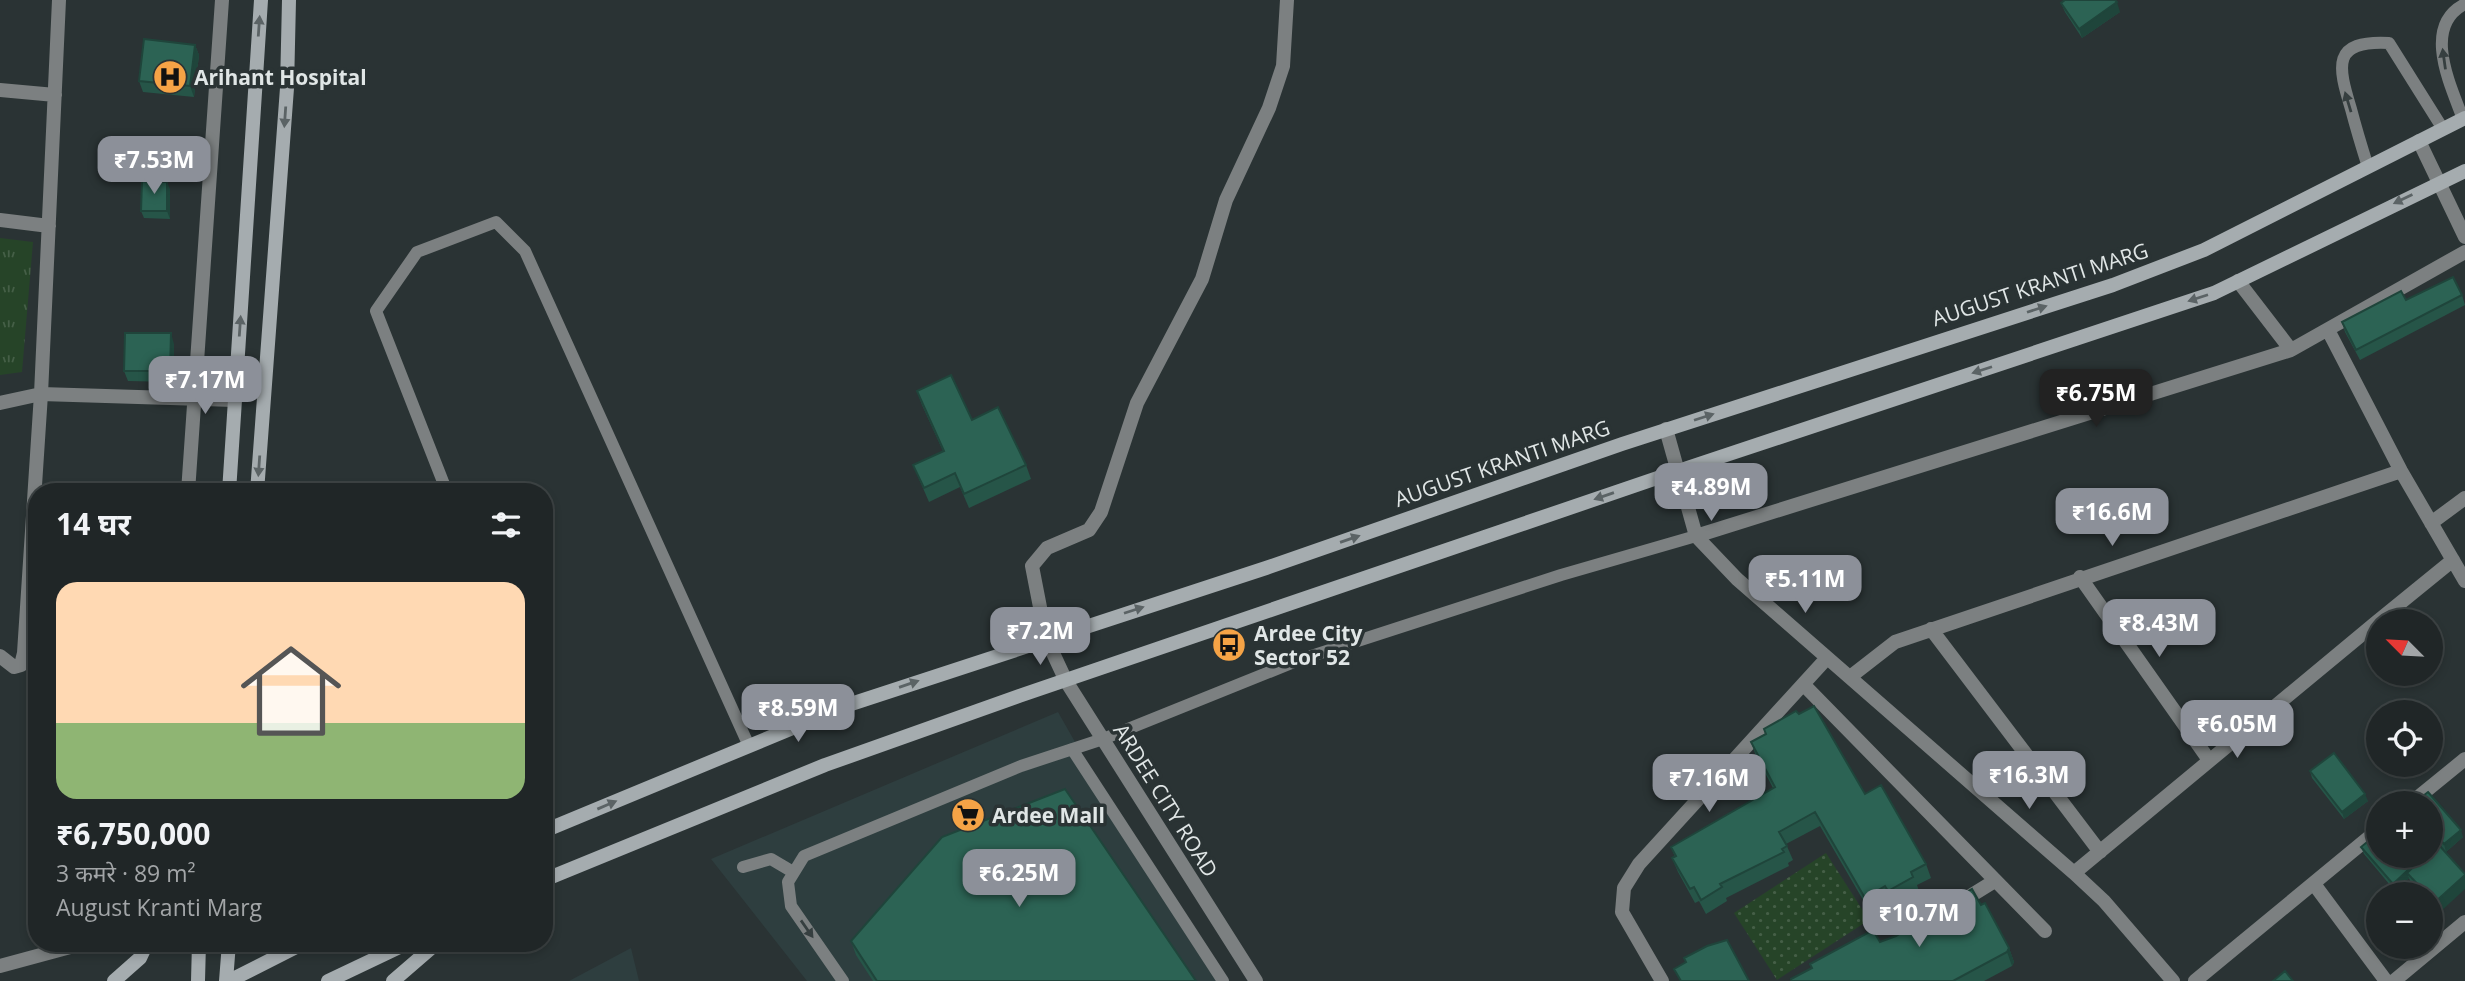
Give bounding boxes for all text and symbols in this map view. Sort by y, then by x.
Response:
one-way arrow [254,14,265,36]
one-way arrow [2438,47,2449,69]
hospital icon: Arihant Hospital [151,58,189,96]
place label: Arihant Hospital [194,63,367,91]
one-way arrow [2343,91,2353,112]
one-way arrow [279,106,290,128]
pin: ₹7.53M [97,136,211,196]
text: ₹7.53M [114,143,194,175]
one-way arrow [2393,194,2413,205]
street label: AUGUST KRANTI MARG [1928,236,2152,332]
one-way arrow [2188,293,2209,304]
one-way arrow [2027,303,2048,314]
one-way arrow [235,315,246,337]
pin: ₹7.17M [148,356,262,416]
text: ₹7.17M [165,363,245,395]
one-way arrow [1972,365,1993,375]
pin: ₹6.75M [2039,370,2153,429]
text: ₹6.75M [2056,376,2136,408]
one-way arrow [1694,411,1715,421]
street label: AUGUST KRANTI MARG [1391,413,1613,513]
one-way arrow [253,455,264,477]
pin: ₹4.89M [1654,463,1768,523]
text: ₹4.89M [1671,470,1751,502]
pin: ₹16.6M [2055,489,2169,548]
one-way arrow [1593,491,1614,502]
text: ₹16.6M [2072,495,2152,527]
text: 14 घर [56,503,131,544]
icon: filters [487,506,525,544]
one-way arrow [1340,533,1361,544]
pin: ₹5.11M [1748,556,1862,615]
text: ₹5.11M [1765,562,1845,594]
pin: ₹8.43M [2102,600,2216,659]
one-way arrow [1124,604,1145,615]
text: ₹8.43M [2119,606,2199,638]
pin: ₹7.2M [991,608,1089,667]
north arrow [2366,609,2443,686]
map controls [2366,609,2443,959]
text: ₹7.2M [1006,614,1074,646]
place label: Ardee City Sector 52 [1254,619,1362,671]
bus stop icon: Ardee City Sector 52 [1210,626,1248,664]
icon: home [228,628,354,754]
one-way arrow [899,678,920,689]
pin: ₹8.59M [741,684,855,744]
text: ₹8.59M [758,691,838,723]
pin: ₹6.05M [2180,700,2294,760]
button: locate [2366,700,2443,777]
text: ₹6.05M [2197,707,2277,739]
street label: ARDEE CITY ROAD [1108,718,1224,882]
pin: ₹16.3M [1972,752,2086,811]
pin: ₹7.16M [1652,754,1766,814]
text: ₹16.3M [1989,758,2069,790]
text: ₹7.16M [1669,761,1749,793]
button: + [2366,791,2443,868]
supermarket icon: Ardee Mall [949,796,987,834]
one-way arrow [597,799,618,810]
place label: Ardee Mall [992,801,1105,829]
text: ₹6,750,000 [56,813,210,854]
pin: ₹6.25M [962,850,1076,909]
text: ₹6.25M [979,856,1059,888]
text: 3 कमरे · 89 m² [56,857,196,889]
button: − [2366,882,2443,959]
pin: ₹10.7M [1862,890,1976,949]
text: August Kranti Marg [56,891,262,923]
text: ₹10.7M [1879,896,1959,928]
one-way arrow [800,920,814,938]

